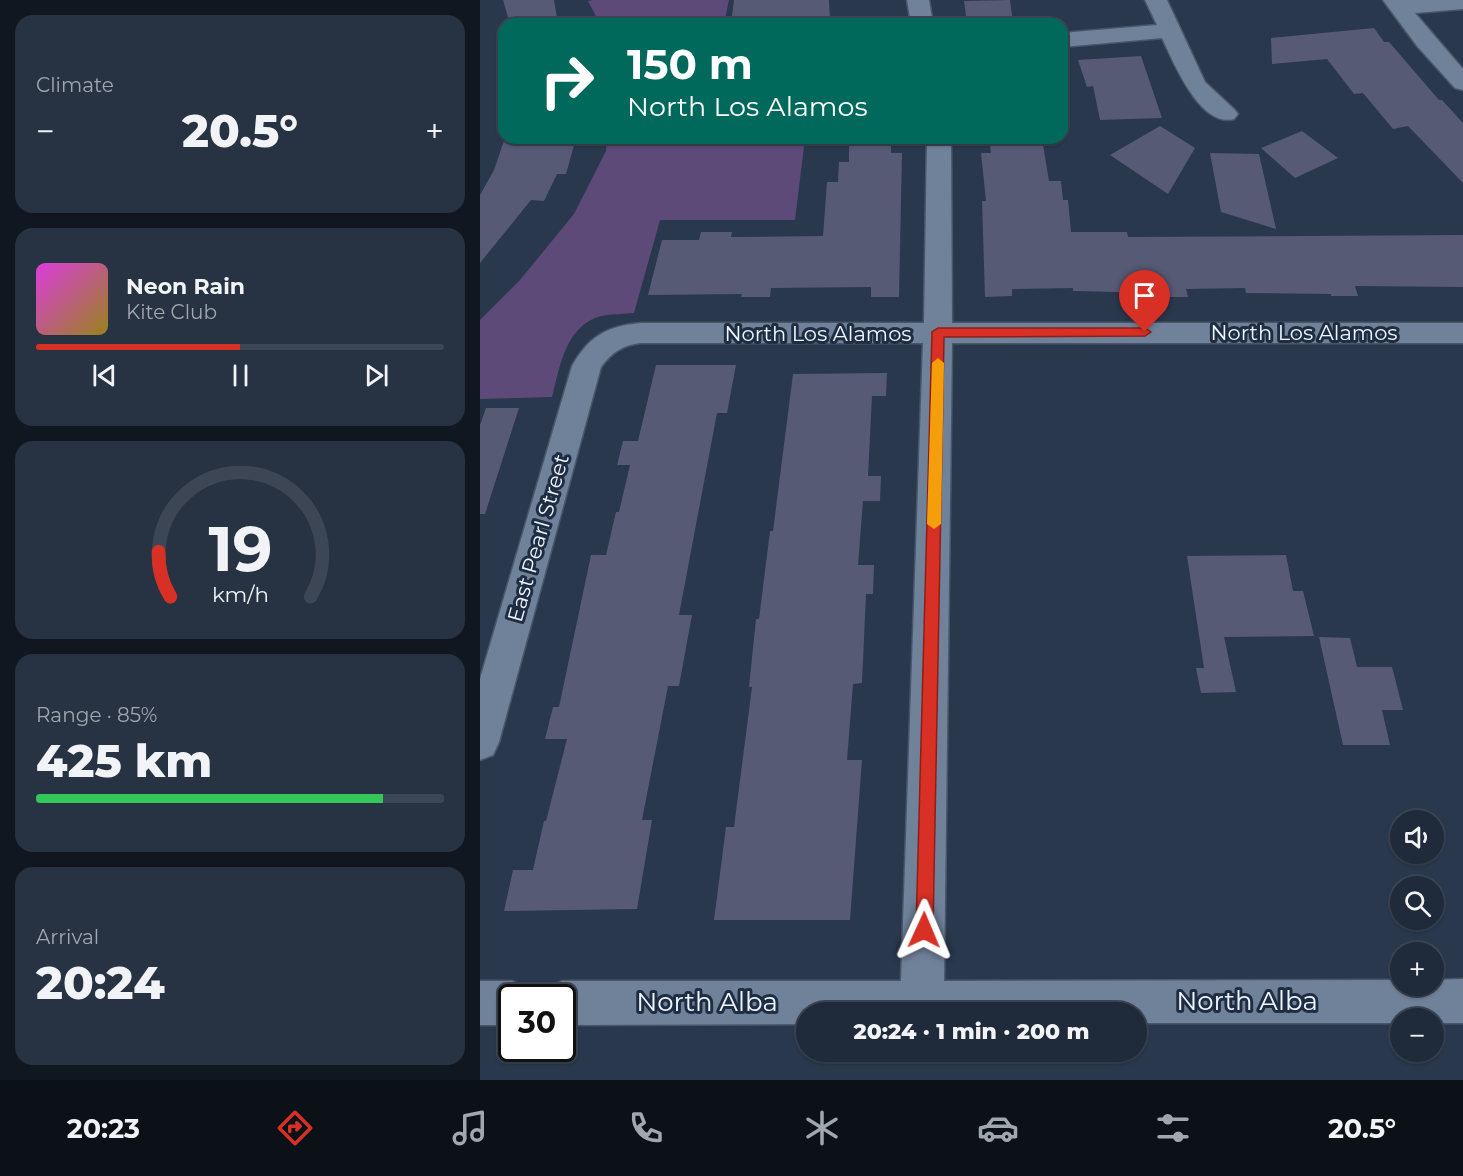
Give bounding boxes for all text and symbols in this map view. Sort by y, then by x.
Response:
text: 150 m [627,38,753,90]
icon: right [528,42,606,120]
text: Climate [36,73,114,97]
text: North Los Alamos [627,90,868,123]
text: 20.5° [182,103,298,158]
text: − [36,111,55,151]
text: + [425,111,444,151]
pin [1119,270,1170,332]
text: Neon Rain [126,273,245,300]
icon: arrive [1128,279,1161,312]
text: Kite Club [126,300,217,324]
street label: North Los Alamos [1210,320,1398,345]
street label: North Los Alamos [724,321,912,346]
icon: previous [88,359,121,392]
icon: pause [224,359,257,392]
icon: next [360,359,393,392]
street label: East Pearl Street [502,451,574,625]
text: 19 [208,511,272,587]
text: km/h [211,581,269,607]
text: Range · 85% [36,703,157,727]
text: 425 km [36,733,212,788]
map controls [1390,810,1444,1062]
button: sound [1390,810,1444,864]
button: search [1390,876,1444,930]
position arrow [892,898,956,962]
text: Arrival [36,925,99,949]
button: + [1390,942,1444,996]
text: 20:24 [36,955,165,1010]
speed limit sign: 30 [498,984,576,1062]
street label: North Alba [1176,985,1318,1017]
street label: North Alba [636,986,778,1018]
button: − [1390,1008,1444,1062]
text: 20:24 · 1 min · 200 m [854,1018,1089,1045]
icon: directions [274,1107,316,1149]
icon: music [449,1107,491,1149]
icon: phone [625,1107,667,1149]
icon: climate [801,1107,843,1149]
icon: car [977,1107,1019,1149]
icon: filters [1152,1107,1194,1149]
text: 20:23 [67,1112,140,1145]
text: 20.5° [1328,1112,1396,1145]

